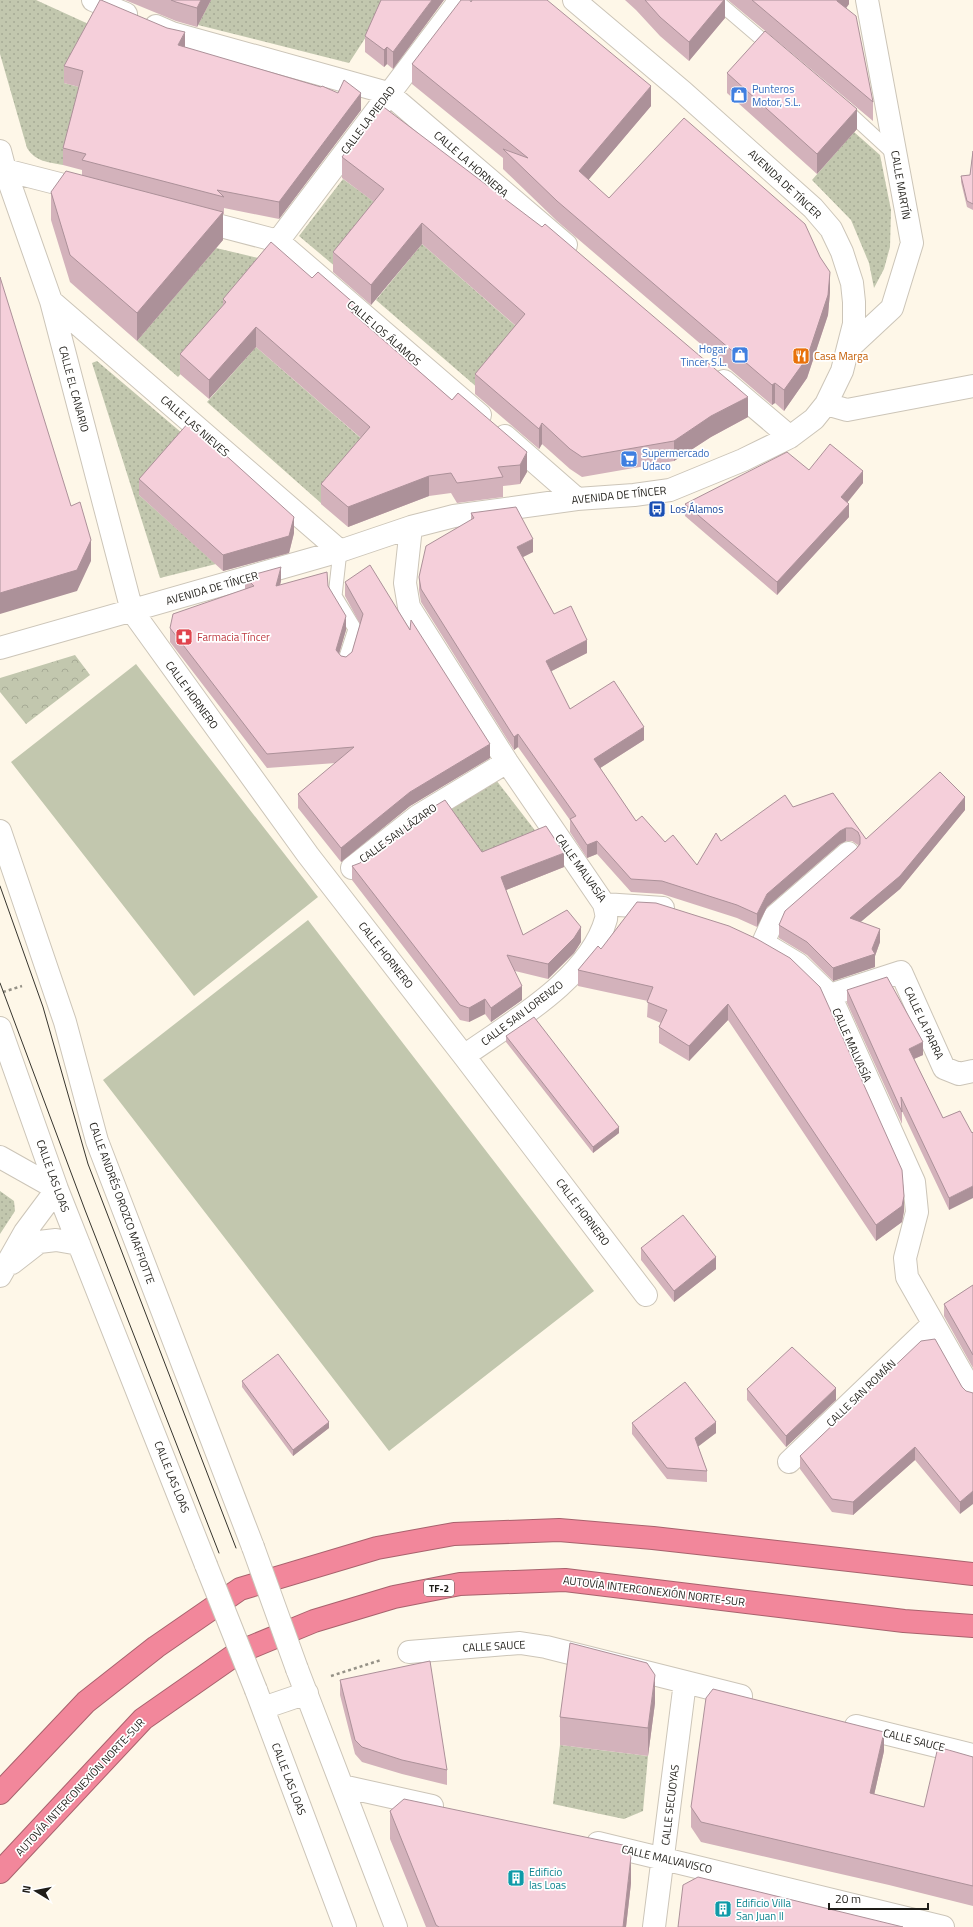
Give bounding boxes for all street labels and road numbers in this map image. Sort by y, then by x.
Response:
street label: CALLE LA PIEDAD [337,83,399,157]
street label: CALLE LA HORNERA [430,127,512,201]
street label: AVENIDA DE TÍNCER [745,146,825,222]
street label: CALLE MARTÍN [887,149,915,221]
street label: CALLE LOS ÁLAMOS [344,296,424,370]
street label: CALLE EL CANARIO [55,344,93,434]
street label: CALLE LAS NIEVES [157,392,233,460]
street label: AVENIDA DE TÍNCER [571,482,667,508]
street label: AVENIDA DE TÍNCER [164,567,260,609]
street label: CALLE HORNERO [162,658,222,732]
street label: CALLE SAN LÁZARO [356,799,440,867]
street label: CALLE MALVASÍA [552,831,611,906]
street label: CALLE HORNERO [355,918,417,992]
street label: CALLE SAN LORENZO [477,977,567,1049]
street label: CALLE LA PARRA [900,984,948,1062]
street label: CALLE MALVASÍA [828,1005,876,1085]
street label: CALLE ANDRÉS OROZCO MAFFIOTTE [85,1120,159,1286]
street label: CALLE LAS LOAS [32,1137,74,1215]
street label: CALLE HORNERO [552,1175,614,1249]
street label: CALLE SAN ROMÁN [823,1356,899,1430]
street label: CALLE LAS LOAS [150,1439,194,1515]
street label: AUTOVÍA INTERCONEXIÓN NORTE-SUR [562,1572,746,1610]
road number: TF-2 [424,1580,454,1596]
street label: CALLE SAUCE [462,1636,526,1656]
street label: AUTOVÍA INTERCONEXIÓN NORTE-SUR [12,1714,148,1859]
street label: CALLE SAUCE [881,1725,947,1755]
street label: CALLE LAS LOAS [268,1740,310,1818]
street label: CALLE SECUOYAS [657,1764,683,1846]
street label: CALLE MALVAVISCO [620,1841,714,1877]

